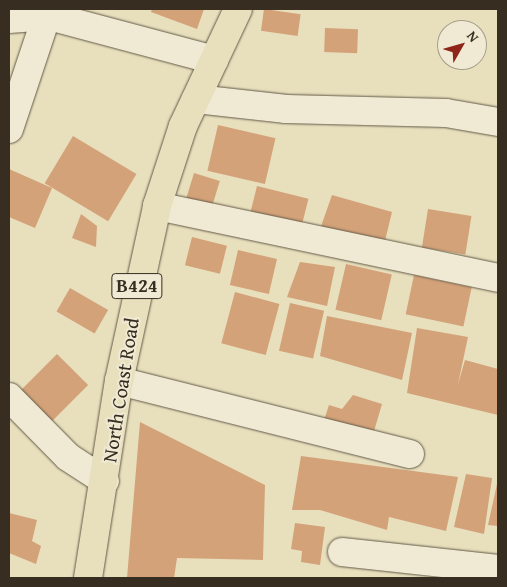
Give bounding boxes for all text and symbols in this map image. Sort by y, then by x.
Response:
north arrow [437,20,487,70]
text: N [462,27,484,46]
road number: B424 [111,270,163,302]
street label: North Coast Road [97,316,143,464]

